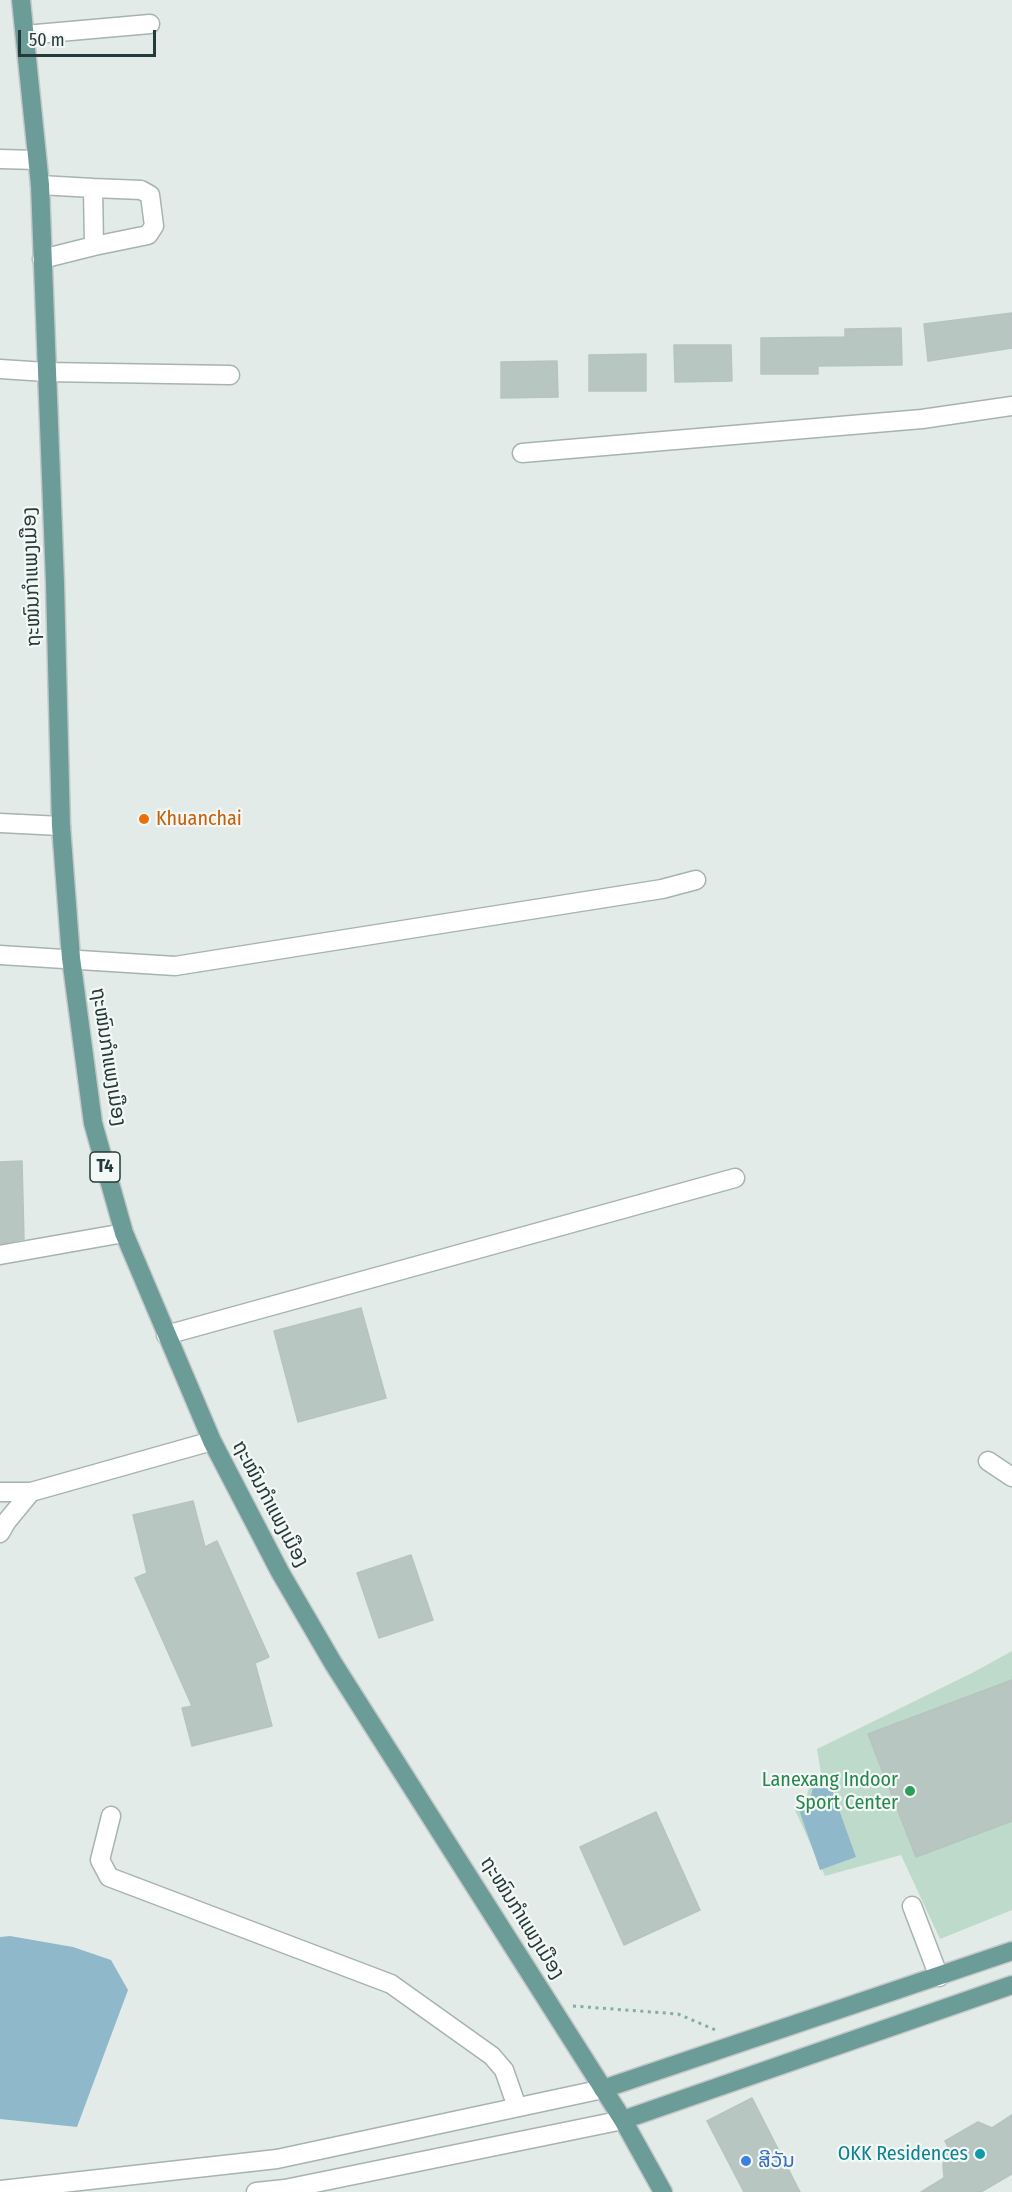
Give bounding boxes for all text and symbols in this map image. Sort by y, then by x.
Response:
scale bar [21,18,159,56]
text: 50 m [29,29,65,51]
street label: ຖະໜົນກຳແພງເມືອງ [18,507,46,647]
place label: Khuanchai [156,807,242,831]
marker: Khuanchai [137,812,151,826]
street label: ຖະໜົນກຳແພງເມືອງ [85,986,131,1128]
road number: T4 [90,1152,120,1182]
street label: ຖະໜົນກຳແພງເມືອງ [226,1436,314,1572]
place label: Lanexang Indoor Sport Center [762,1768,898,1815]
marker: Lanexang Indoor Sport Center [903,1784,917,1798]
street label: ຖະໜົນກຳແພງເມືອງ [475,1852,569,1984]
place label: OKK Residences [838,2142,968,2166]
marker: OKK Residences [973,2147,987,2161]
place label: ສີວັນ [758,2149,795,2173]
marker: ສີວັນ [739,2154,753,2168]

